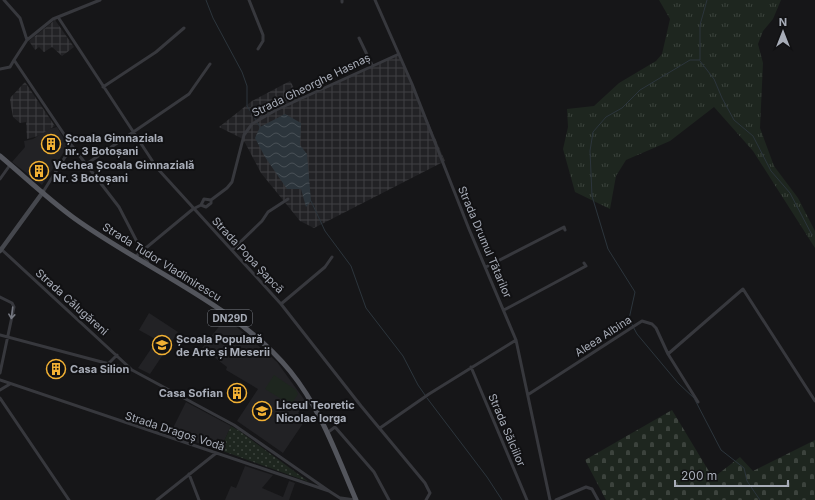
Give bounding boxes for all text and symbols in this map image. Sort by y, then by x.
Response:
north arrow [763,12,803,52]
text: N [779,15,787,29]
street label: Strada Gheorghe Hasnaș [249,50,373,120]
place label: Școala Gimnaziala nr. 3 Botoșani [65,131,163,158]
building icon: Școala Gimnaziala nr. 3 Botoșani [40,133,62,155]
place label: Vechea Școala Gimnazială Nr. 3 Botoșani [53,158,195,185]
building icon: Vechea Școala Gimnazială Nr. 3 Botoșani [28,160,50,182]
street label: Strada Drumul Tătarilor [455,184,515,300]
street label: Strada Popa Șapcă [209,214,287,296]
street label: Strada Tudor Vladimirescu [100,220,224,304]
street label: Strada Călugăreni [33,266,111,338]
one-way arrow [8,306,16,319]
road number: DN29D [208,310,252,326]
street label: Aleea Albina [572,312,634,360]
place label: Școala Populară de Arte și Meserii [176,332,270,359]
school or university icon: Școala Populară de Arte și Meserii [151,334,173,356]
building icon: Casa Silion [45,358,67,380]
place label: Casa Silion [70,362,130,376]
building icon: Casa Sofian [226,382,248,404]
place label: Casa Sofian [159,386,223,400]
street label: Strada Sălciilor [485,391,529,469]
place label: Liceul Teoretic Nicolae Iorga [276,398,355,425]
school or university icon: Liceul Teoretic Nicolae Iorga [251,400,273,422]
street label: Strada Dragoș Vodă [123,408,227,454]
scale bar [675,462,788,488]
text: 200 m [681,468,717,483]

